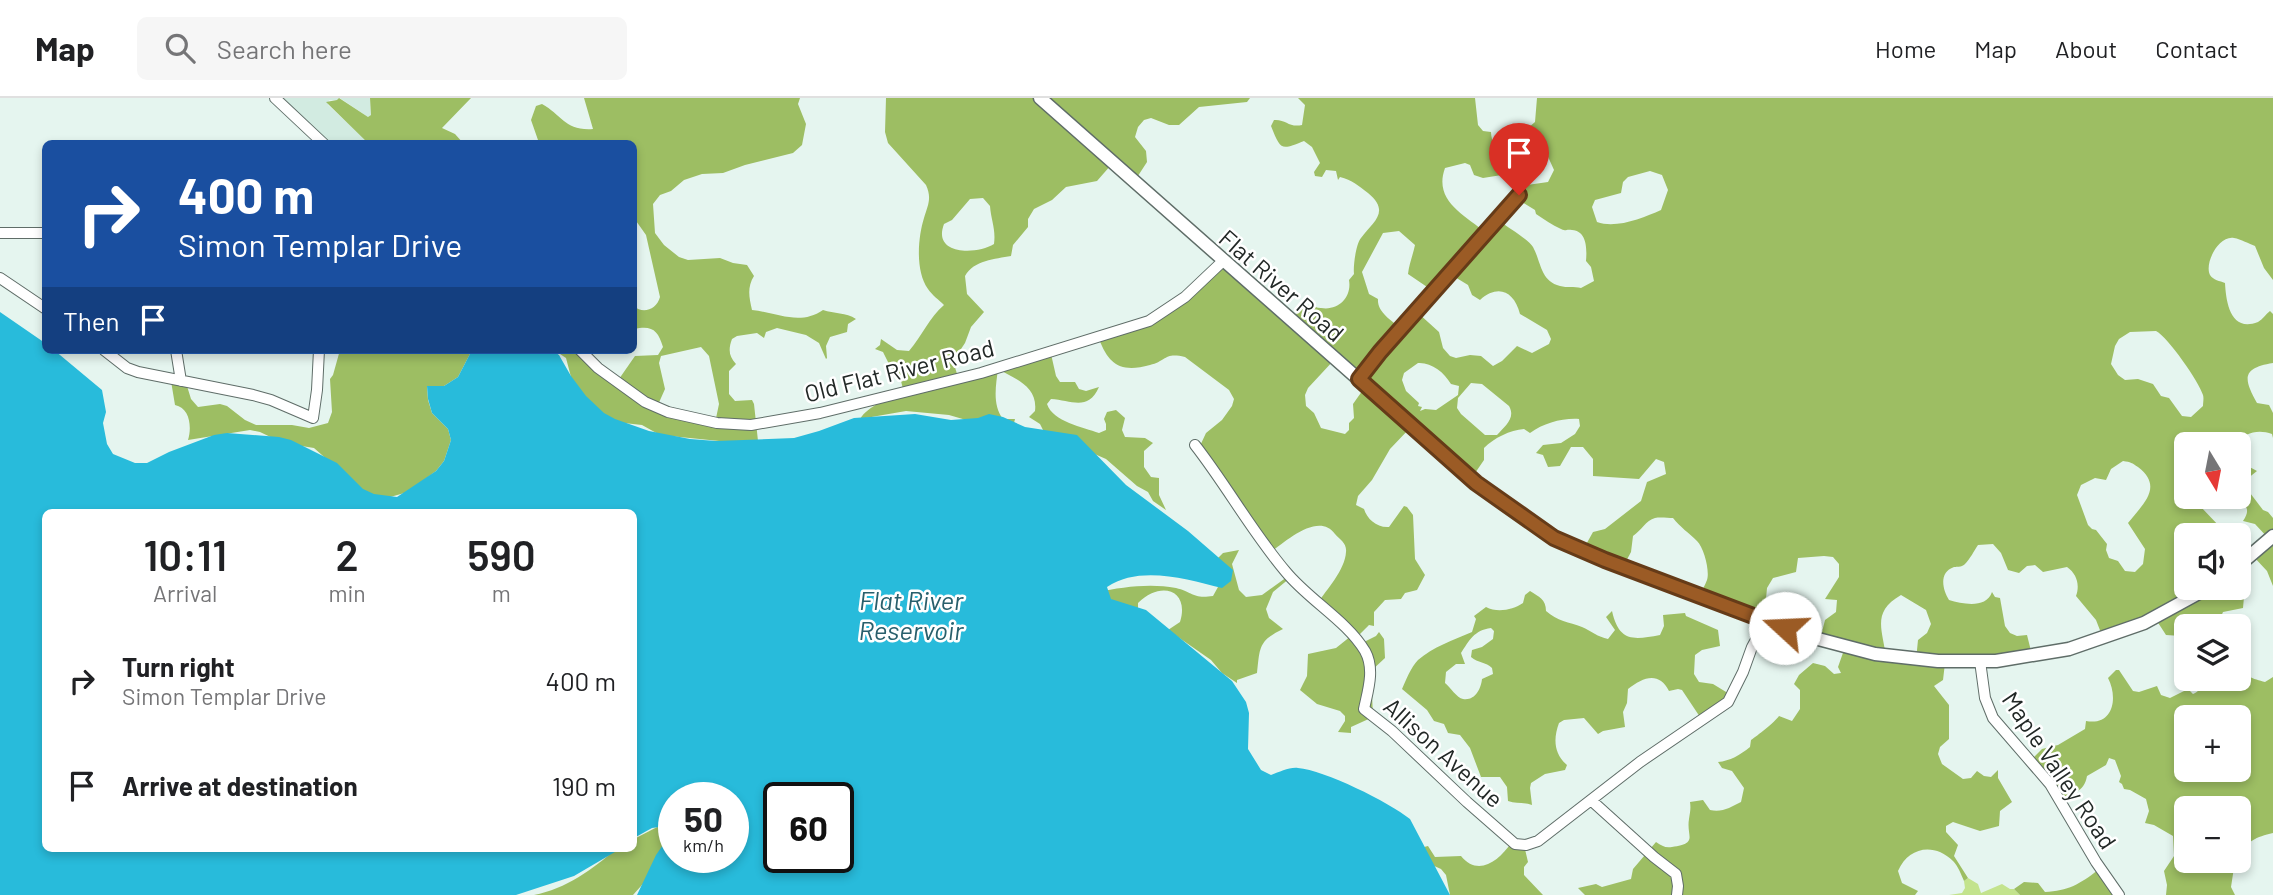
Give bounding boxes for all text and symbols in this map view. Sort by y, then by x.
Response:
search box [137,17,627,80]
text: Map [35,28,95,68]
icon: search [161,29,199,67]
text: Search here [217,33,352,64]
text: Home [1875,34,1936,63]
text: Map [1974,34,2017,63]
text: About [2055,34,2117,63]
text: Contact [2155,34,2238,63]
pin [1489,123,1549,195]
icon: arrive [1500,134,1538,172]
text: 400 m [178,165,314,224]
icon: right [63,168,154,259]
street label: Flat River Road [1214,223,1350,347]
text: Simon Templar Drive [178,225,462,263]
icon: arrive [134,301,172,339]
text: Then [63,305,120,336]
street label: Old Flat River Road [801,332,997,408]
north arrow [2174,432,2250,509]
map controls [2174,432,2251,873]
button: sound [2174,523,2251,600]
text: 10:11 [143,529,227,579]
text: 2 [336,529,359,579]
text: 590 [467,529,536,579]
text: Arrival [153,579,217,607]
text: min [328,579,366,607]
text: m [492,579,511,607]
water label: Flat River Reservoir [859,584,964,645]
position arrow [1748,591,1822,665]
button: layers [2174,614,2251,691]
text: Turn right [122,651,235,682]
icon: right [63,662,101,700]
text: 400 m [546,665,616,696]
text: Simon Templar Drive [122,682,326,710]
street label: Maple Valley Road [1997,686,2123,854]
street label: Allison Avenue [1378,691,1510,813]
button: + [2174,705,2251,782]
icon: arrive [63,767,101,805]
text: Arrive at destination [122,770,358,801]
text: 190 m [552,770,616,801]
speed limit sign: 60 [763,782,854,873]
button: − [2174,796,2251,873]
text: 50 [684,797,723,839]
text: km/h [683,834,724,856]

